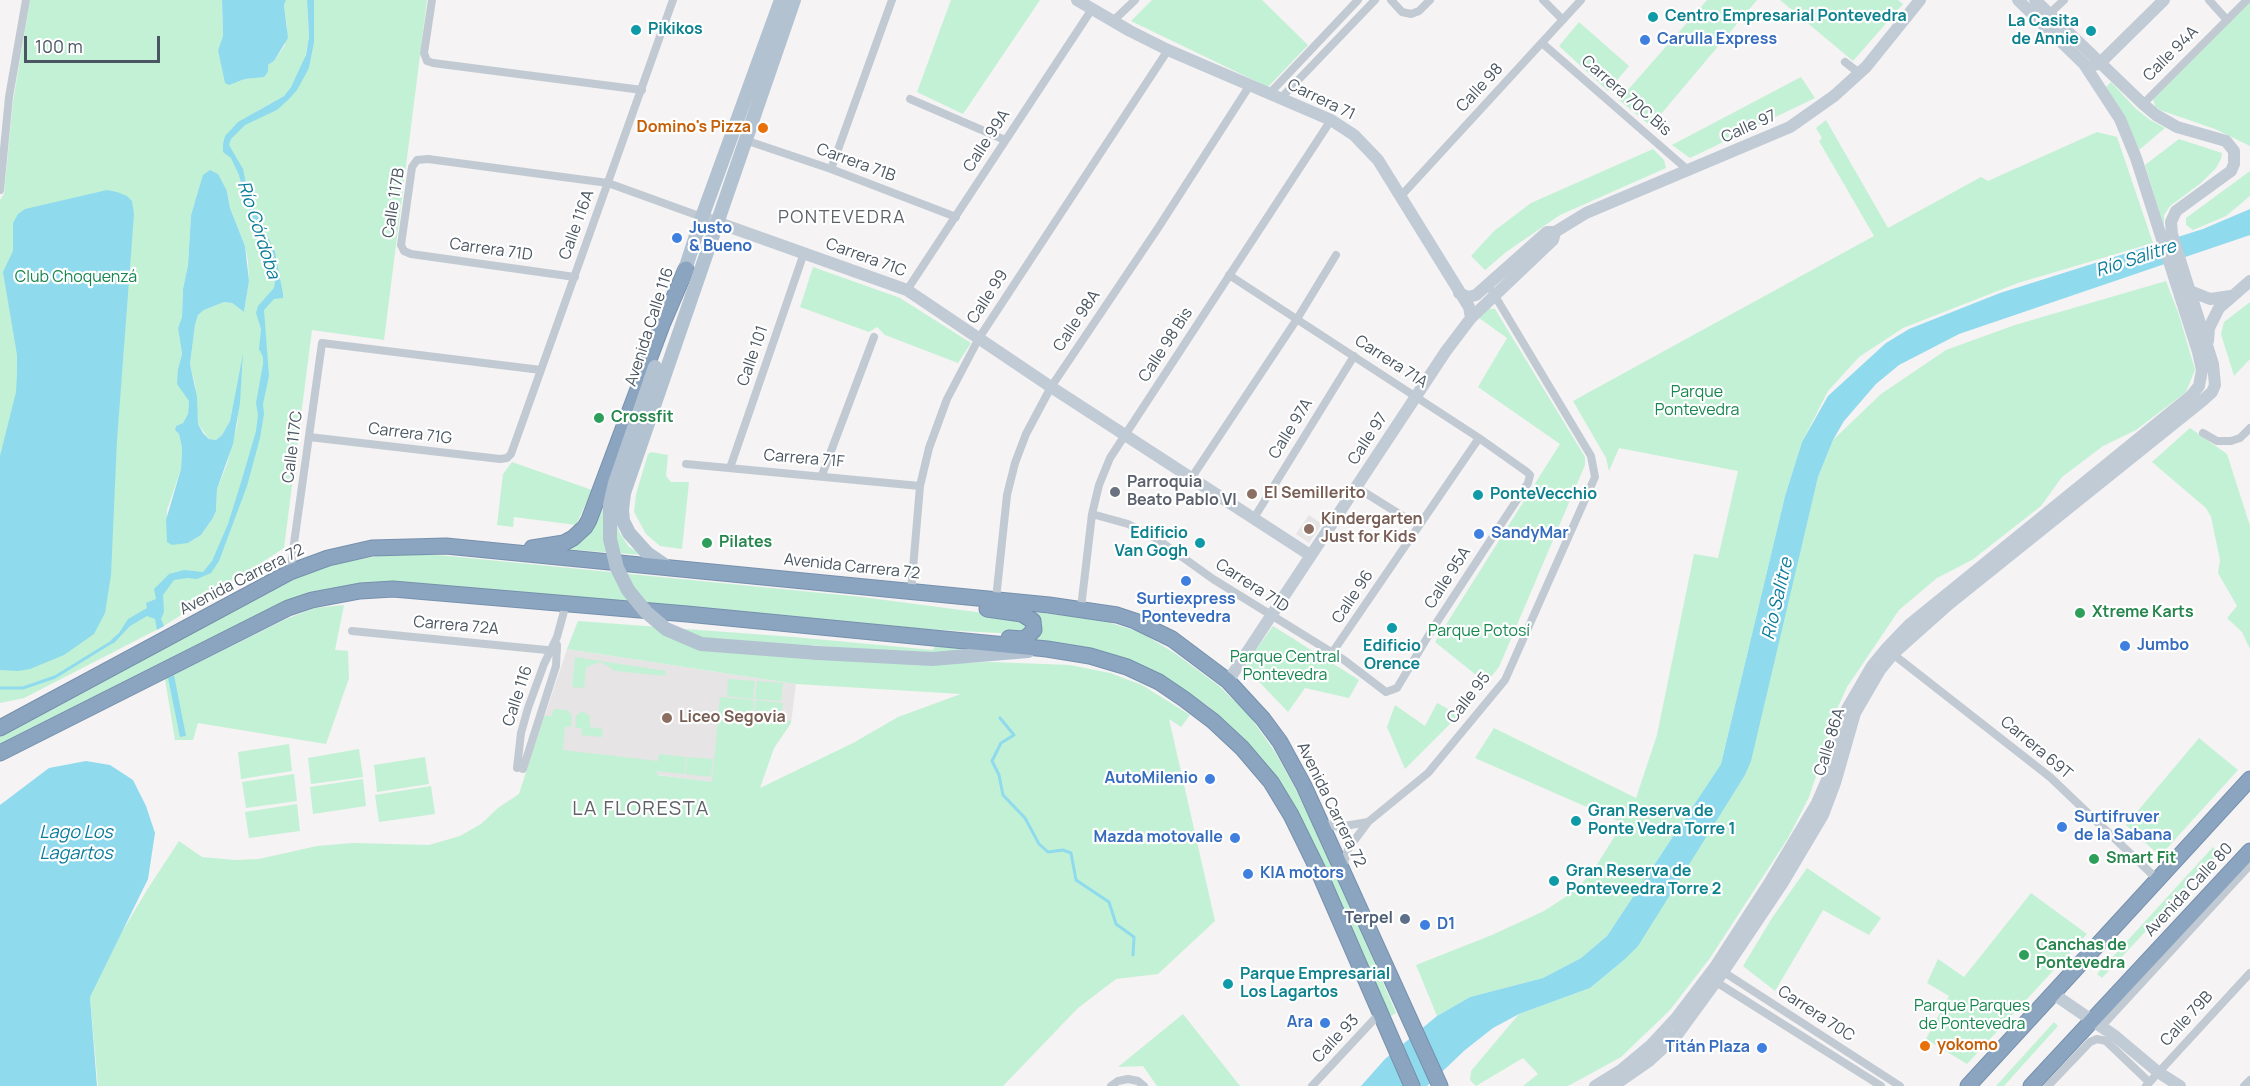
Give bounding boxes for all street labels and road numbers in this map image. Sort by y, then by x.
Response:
street label: Calle 94A [2139,22,2203,86]
street label: Carrera 70C Bis [1577,52,1675,140]
street label: Calle 98 [1453,60,1507,116]
street label: Carrera 71 [1284,75,1358,125]
street label: Calle 99A [960,106,1014,176]
street label: Calle 97 [1719,106,1779,148]
street label: Carrera 71B [814,140,898,186]
street label: Calle 117B [379,167,409,239]
street label: Calle 116A [556,187,598,263]
street label: Carrera 71D [448,235,534,265]
street label: Carrera 71C [823,235,909,281]
street label: Avenida Calle 116 [622,265,678,389]
street label: Calle 99 [964,267,1012,327]
street label: Calle 98A [1050,287,1104,355]
street label: Calle 98 Bis [1135,304,1197,386]
street label: Calle 101 [734,323,772,389]
street label: Carrera 71A [1351,331,1431,393]
street label: Calle 97A [1265,395,1317,463]
street label: Calle 97 [1344,409,1392,469]
street label: Calle 117C [279,410,307,484]
street label: Carrera 71G [367,419,453,449]
street label: Carrera 71F [763,446,845,472]
street label: Avenida Carrera 72 [177,540,307,620]
street label: Calle 95A [1421,544,1475,612]
street label: Avenida Carrera 72 [783,550,921,584]
street label: Carrera 71D [1212,555,1292,617]
street label: Calle 96 [1328,567,1378,627]
street label: Carrera 72A [413,613,499,639]
street label: Calle 116 [499,663,537,729]
street label: Calle 95 [1443,669,1495,727]
street label: Calle 86A [1811,706,1849,778]
street label: Carrera 69T [1996,712,2076,784]
street label: Avenida Carrera 72 [1292,739,1370,871]
street label: Avenida Calle 80 [2141,839,2237,941]
street label: Carrera 70C [1774,982,1858,1046]
street label: Calle 79B [2157,988,2217,1050]
street label: Calle 93 [1309,1011,1363,1067]

